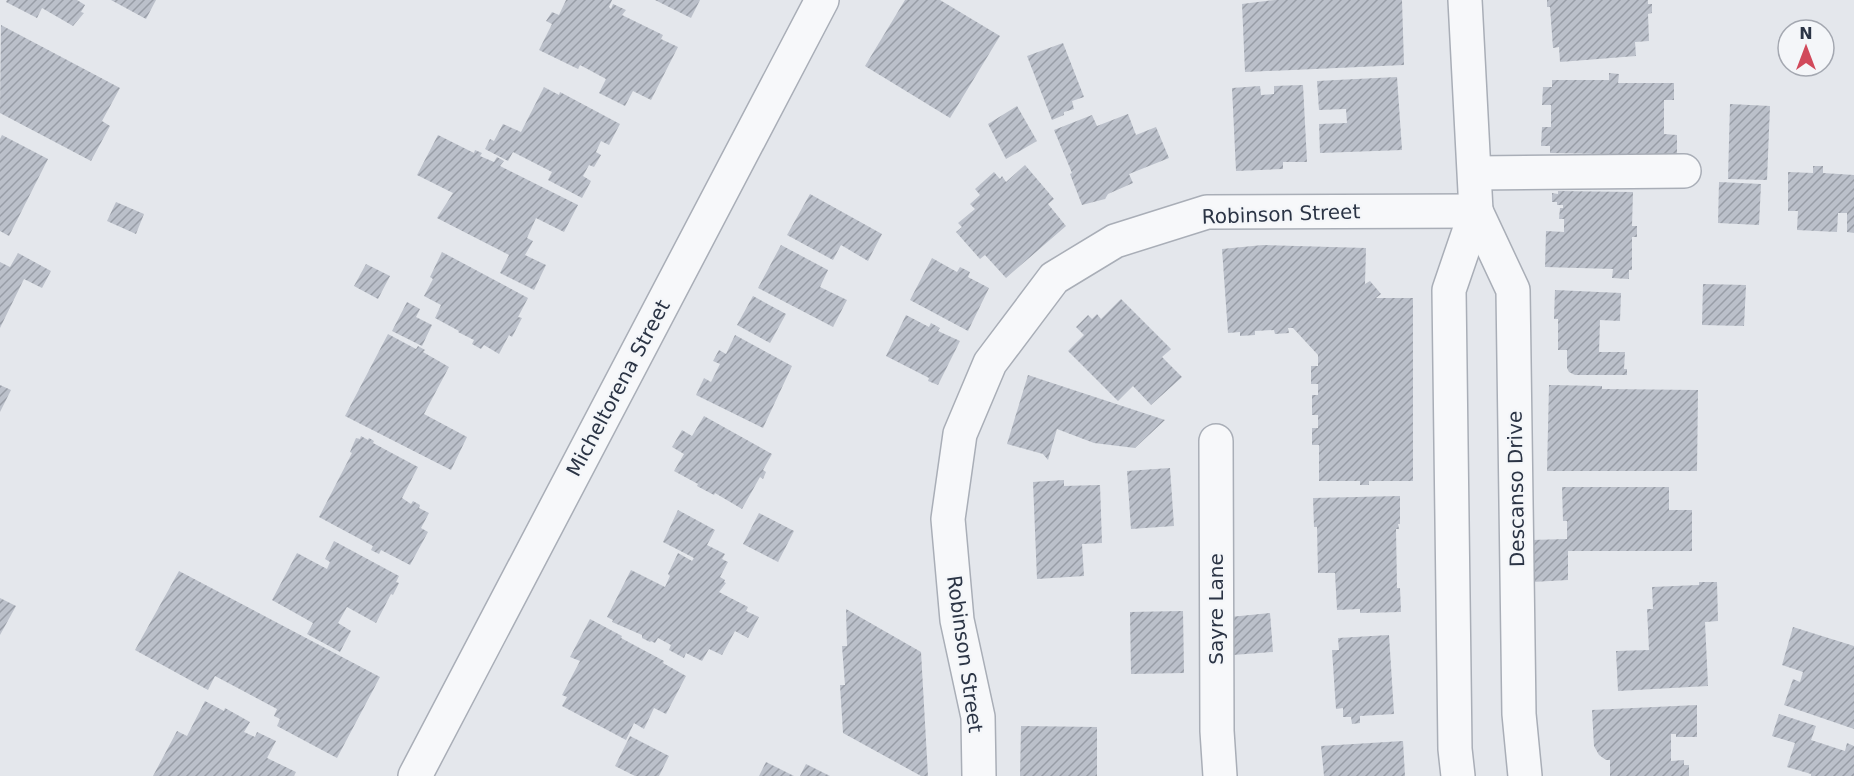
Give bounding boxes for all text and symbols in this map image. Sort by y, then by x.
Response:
north arrow [1776,18,1836,78]
text: N [1799,24,1813,43]
street label: Robinson Street [1201,199,1361,229]
street label: Micheltorena Street [561,295,675,480]
street label: Descanso Drive [1503,411,1529,567]
street label: Sayre Lane [1204,553,1228,665]
street label: Robinson Street [942,574,988,734]

